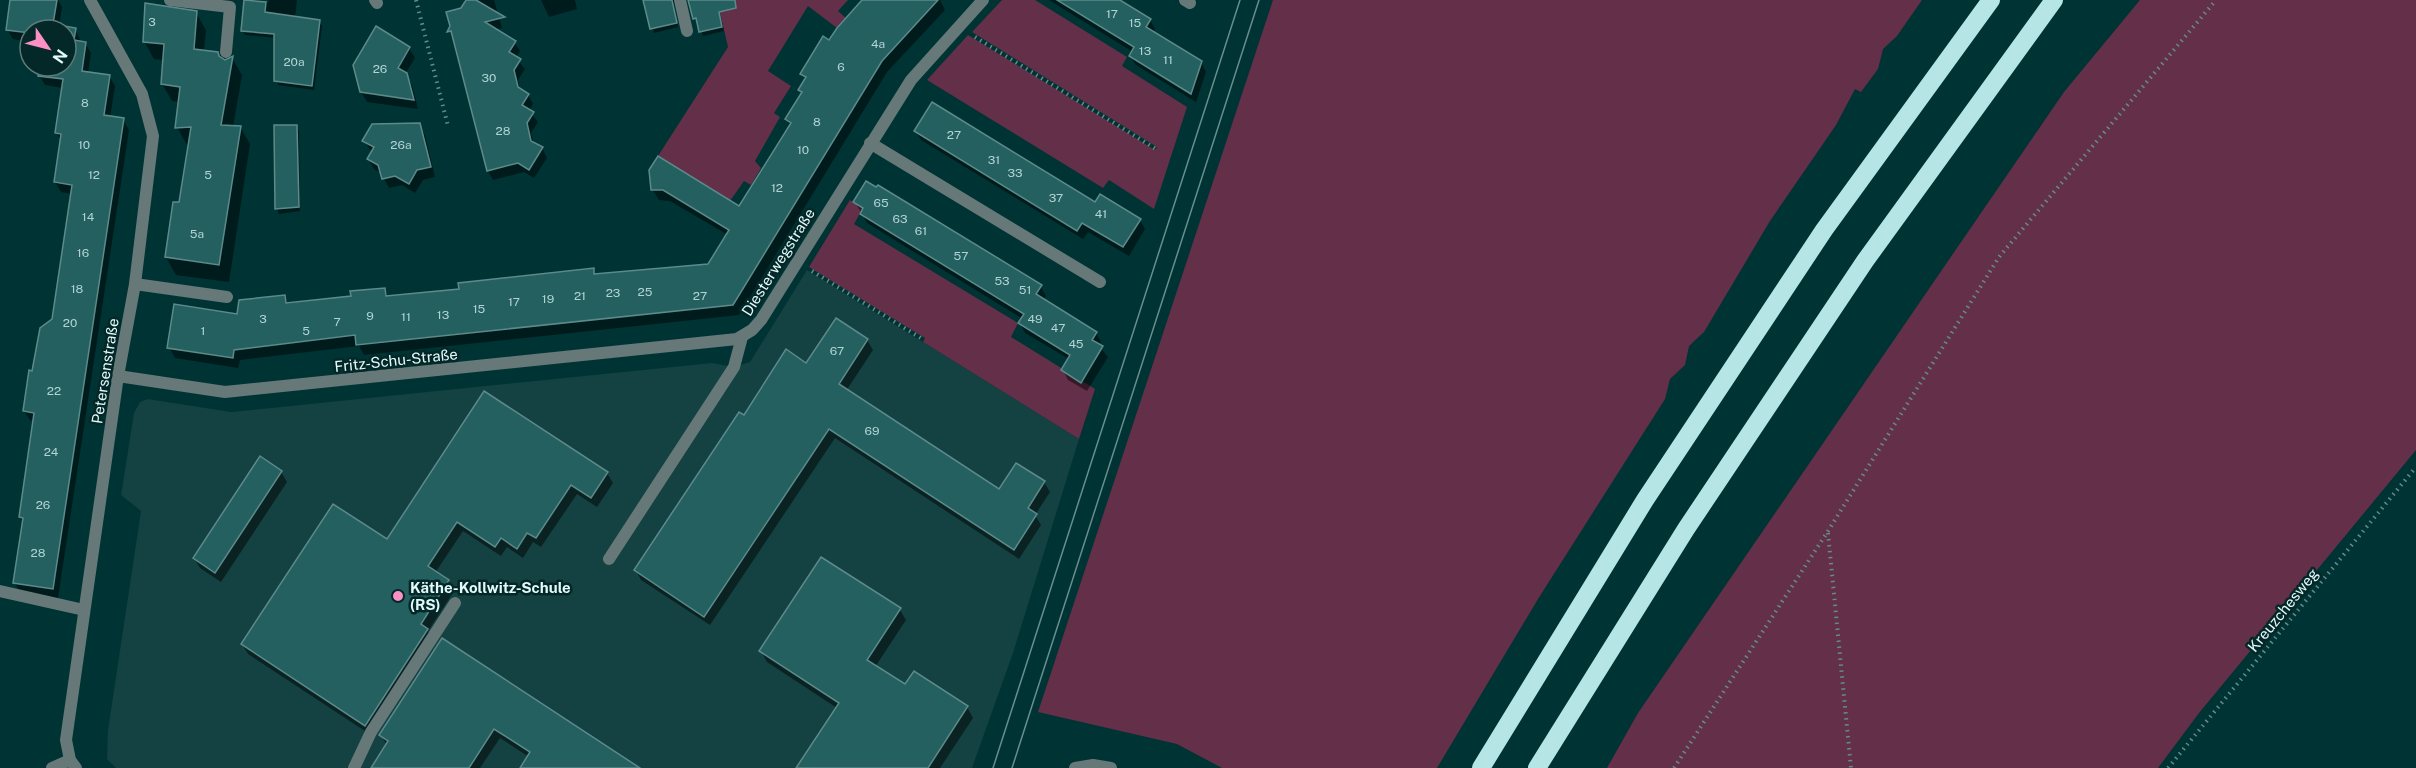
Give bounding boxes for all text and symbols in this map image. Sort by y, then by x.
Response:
house number: 17 [1106,7,1118,21]
house number: 3 [148,15,156,29]
house number: 15 [1129,16,1142,30]
north arrow [18,18,78,78]
house number: 4a [871,37,885,51]
house number: 13 [1139,44,1151,58]
text: N [49,46,71,67]
house number: 11 [1163,53,1173,67]
house number: 20a [283,55,305,69]
house number: 6 [837,60,845,74]
house number: 26 [373,62,387,76]
house number: 30 [482,71,496,85]
house number: 8 [81,96,89,110]
house number: 8 [813,115,821,129]
house number: 28 [496,124,511,138]
house number: 27 [947,128,961,142]
house number: 10 [78,138,90,152]
house number: 26a [390,138,412,152]
house number: 10 [797,143,809,157]
house number: 31 [988,153,1000,167]
house number: 33 [1007,166,1023,180]
house number: 12 [88,168,100,182]
house number: 5 [204,168,212,182]
house number: 12 [771,181,783,195]
house number: 37 [1049,191,1063,205]
house number: 65 [873,196,889,210]
street label: Diesterwegstraße [738,205,818,319]
house number: 41 [1095,207,1107,221]
house number: 14 [82,210,95,224]
house number: 63 [893,212,907,226]
house number: 61 [915,224,927,238]
house number: 5a [190,227,204,241]
house number: 16 [77,246,89,260]
house number: 57 [954,249,968,263]
house number: 53 [994,274,1010,288]
house number: 18 [71,282,84,296]
house number: 51 [1019,283,1031,297]
house number: 25 [638,285,653,299]
house number: 23 [606,286,620,300]
house number: 21 [574,289,586,303]
house number: 27 [693,289,707,303]
house number: 19 [542,292,554,306]
house number: 17 [508,295,520,309]
house number: 15 [473,302,486,316]
house number: 13 [437,308,449,322]
house number: 9 [366,309,374,323]
house number: 11 [401,310,411,324]
house number: 3 [259,312,267,326]
house number: 49 [1027,312,1043,326]
house number: 7 [333,315,341,329]
house number: 20 [63,316,77,330]
street label: Petersenstraße [88,317,122,425]
house number: 47 [1051,321,1065,335]
house number: 1 [201,324,205,338]
house number: 5 [302,324,310,338]
house number: 45 [1068,337,1084,351]
house number: 67 [830,344,844,358]
street label: Fritz-Schu-Straße [333,345,459,375]
house number: 22 [47,384,61,398]
house number: 69 [865,424,879,438]
house number: 24 [44,445,59,459]
house number: 26 [36,498,50,512]
house number: 28 [31,546,46,560]
street label: Kreuzchesweg [2244,565,2322,655]
place label: Käthe-Kollwitz-Schule (RS) [410,579,571,613]
marker: Käthe-Kollwitz-Schule (RS) [391,589,405,603]

